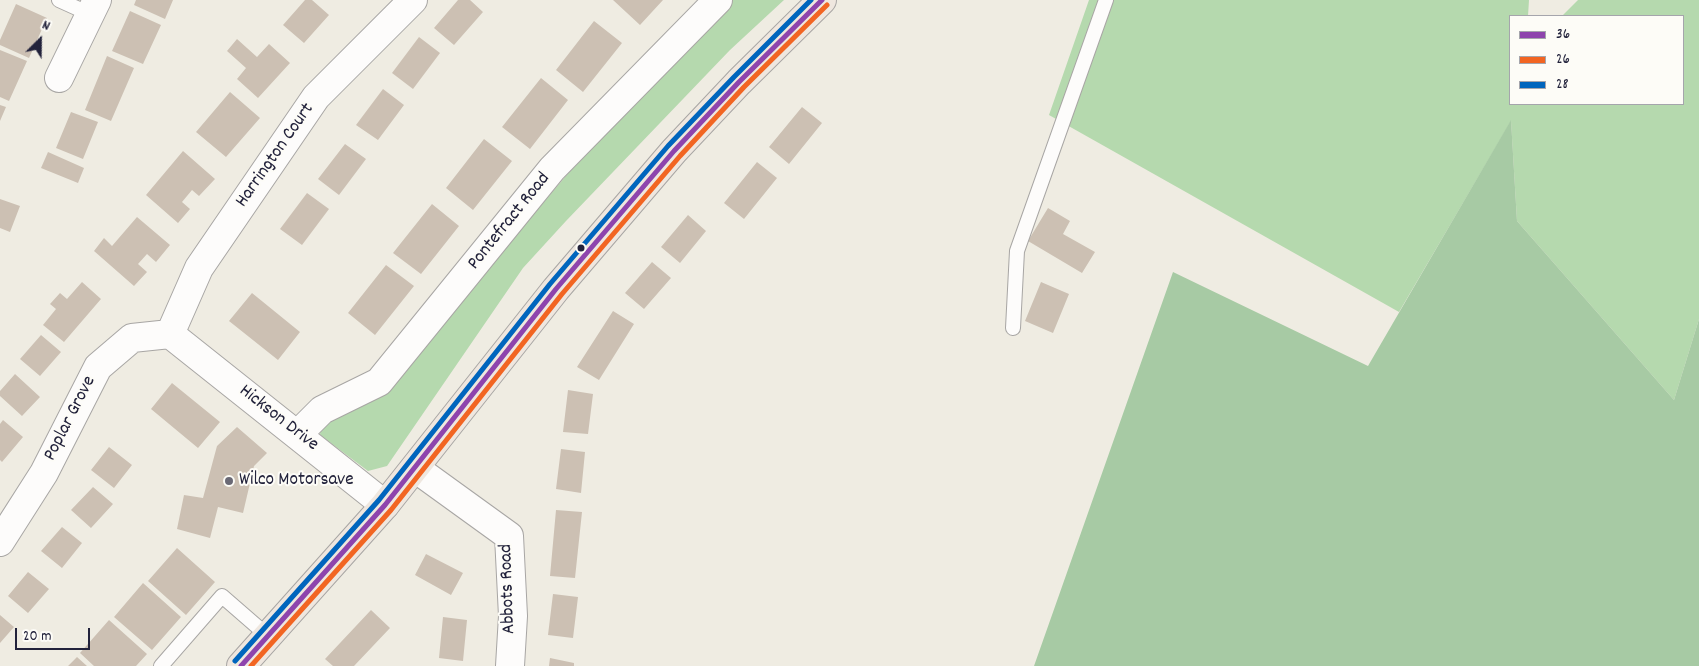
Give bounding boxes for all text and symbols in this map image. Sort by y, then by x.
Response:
north arrow [15,15,65,65]
legend [1509,15,1684,105]
text: N [39,16,53,37]
text: 36 [1556,24,1570,46]
text: 26 [1556,49,1570,71]
text: 28 [1556,74,1569,96]
street label: Harrington Court [232,99,320,213]
street label: Pontefract Road [464,169,556,275]
unlabelled marker [576,243,586,253]
street label: Poplar Grove [40,373,102,465]
street label: Hickson Drive [234,381,322,457]
place label: Wilco Motorsave [239,470,354,492]
marker: Wilco Motorsave [223,475,235,487]
street label: Abbots Road [496,544,522,634]
scale bar [18,618,92,650]
text: 20 m [23,626,51,648]

